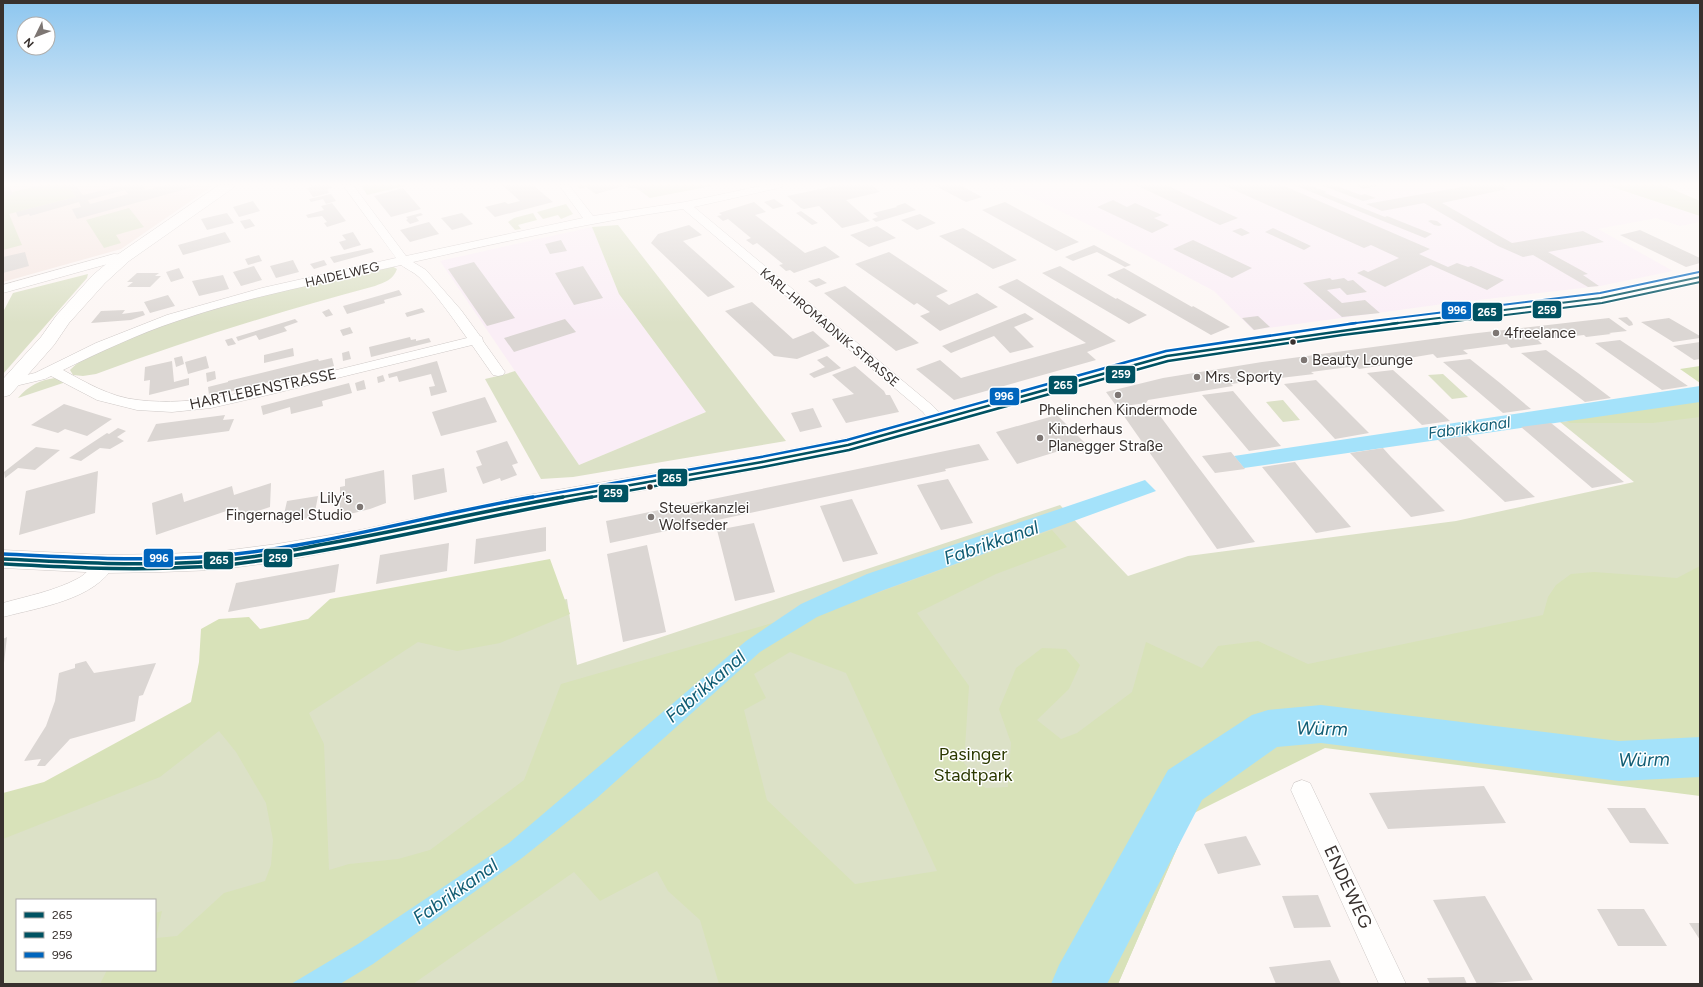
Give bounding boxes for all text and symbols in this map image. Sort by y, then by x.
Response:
north arrow [16,16,56,56]
text: N [21,35,37,50]
street label: HAIDELWEG [304,259,381,290]
street label: KARL-HROMADNIK-STRASSE [757,265,902,390]
line badge: 259 [1532,300,1562,319]
line badge: 996 [1441,301,1472,320]
line badge: 265 [1472,302,1503,322]
text: 996 [1447,304,1467,317]
text: 259 [1537,304,1557,317]
text: 265 [1477,306,1497,319]
place label: 4freelance [1504,324,1576,342]
marker: 4freelance [1491,328,1501,338]
unlabelled marker [1288,337,1298,347]
place label: Beauty Lounge [1312,351,1413,369]
marker: Beauty Lounge [1299,355,1309,365]
street label: HARTLEBENSTRASSE [188,365,338,413]
line badge: 259 [1105,365,1136,384]
text: 259 [1111,368,1131,381]
place label: Mrs. Sporty [1205,368,1282,386]
marker: Mrs. Sporty [1192,372,1202,382]
line badge: 265 [1048,375,1078,395]
text: 265 [1053,379,1073,392]
line badge: 996 [989,387,1020,406]
text: 996 [994,390,1014,403]
marker: Phelinchen Kindermode [1113,390,1123,400]
place label: Phelinchen Kindermode [1039,401,1197,419]
water label: Fabrikkanal [1427,412,1512,443]
place label: Kinderhaus Planegger Straße [1048,420,1163,455]
marker: Kinderhaus Planegger Straße [1035,433,1045,443]
line badge: 265 [657,468,688,487]
text: 265 [662,472,682,485]
unlabelled marker [645,482,655,492]
line badge: 259 [598,484,629,503]
text: 259 [603,487,623,500]
place label: Lily's Fingernagel Studio [226,489,352,524]
place label: Steuerkanzlei Wolfseder [659,499,749,534]
marker: Lily's Fingernagel Studio [355,502,365,512]
marker: Steuerkanzlei Wolfseder [646,512,656,522]
water label: Fabrikkanal [941,515,1042,569]
line badge: 996 [143,548,174,568]
line badge: 259 [263,548,293,568]
line badge: 265 [203,551,234,570]
text: 996 [149,552,169,565]
text: 259 [268,552,288,565]
text: 265 [209,554,229,567]
water label: Fabrikkanal [661,645,751,727]
water label: Würm [1296,717,1348,740]
park label: Pasinger Stadtpark [934,743,1013,786]
water label: Würm [1618,748,1670,771]
street label: ENDEWEG [1319,842,1377,932]
water label: Fabrikkanal [408,853,503,929]
legend [16,899,156,971]
text: 265 [52,908,73,922]
text: 259 [52,928,73,942]
text: 996 [52,948,73,962]

